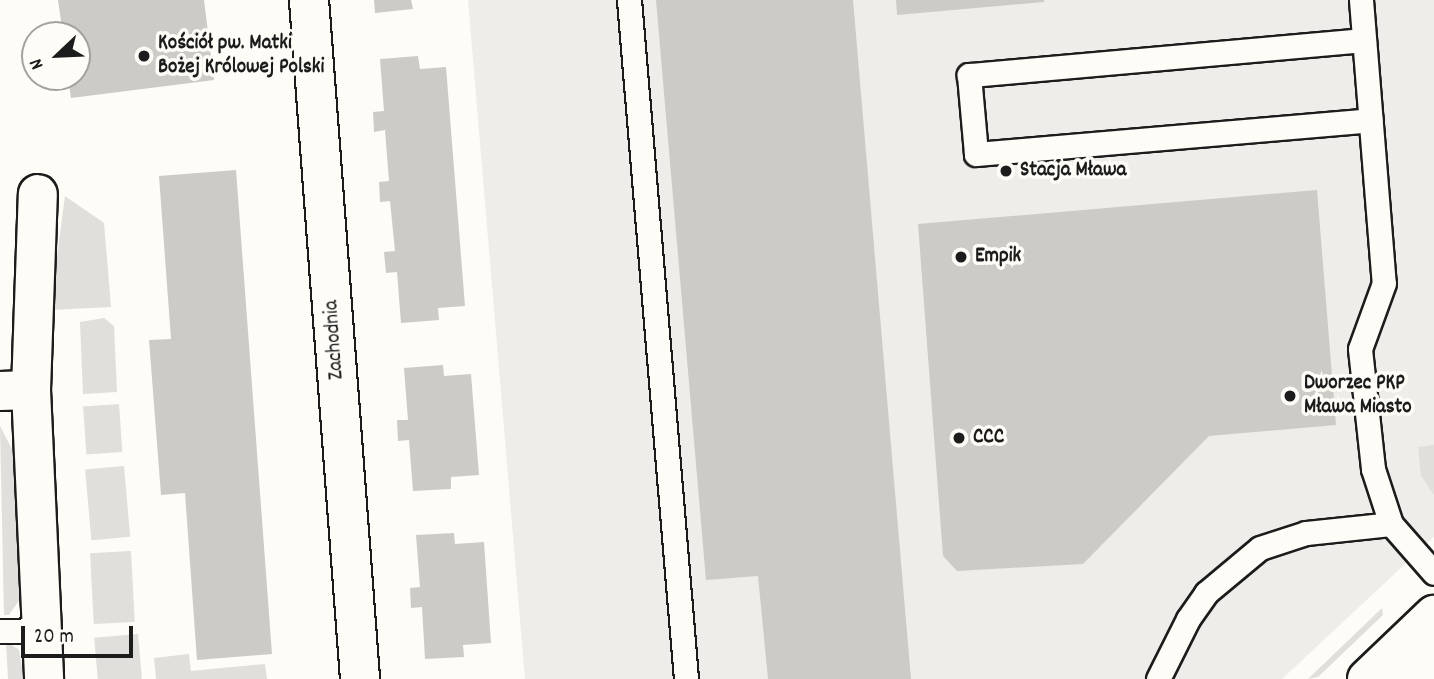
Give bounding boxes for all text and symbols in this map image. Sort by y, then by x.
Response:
north arrow [21,21,91,91]
place label: Kościół pw. Matki Bożej Królowej Polski [158,31,324,81]
marker: Kościół pw. Matki Bożej Królowej Polski [136,48,152,64]
text: N [24,54,52,73]
place label: Stacja Mława [1020,158,1126,184]
marker: Stacja Mława [998,163,1014,179]
place label: Empik [975,244,1021,270]
marker: Empik [953,249,969,265]
street label: Zachodnia [320,299,350,381]
place label: Dworzec PKP Mława Miasto [1304,371,1412,421]
marker: Dworzec PKP Mława Miasto [1282,388,1298,404]
place label: CCC [973,425,1004,451]
marker: CCC [951,430,967,446]
scale bar [24,612,136,656]
text: 20 m [34,623,74,653]

